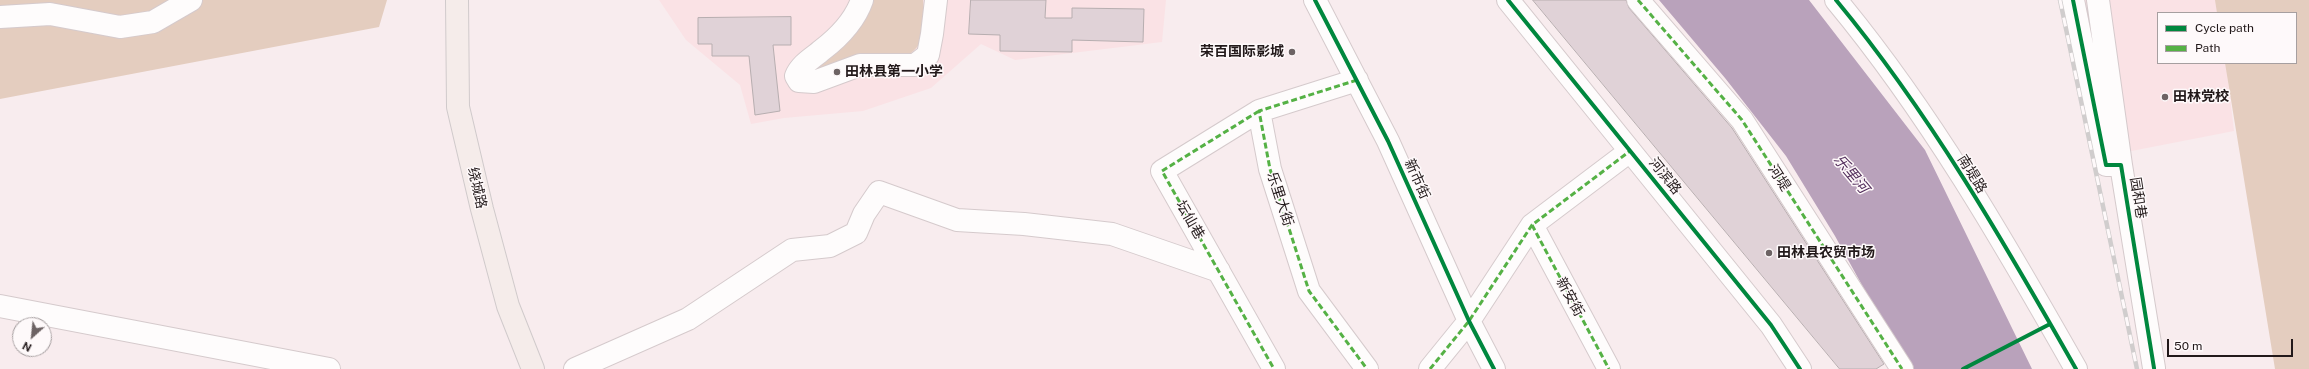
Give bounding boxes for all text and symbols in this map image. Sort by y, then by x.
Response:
legend [2157,12,2297,64]
text: Cycle path [2195,21,2254,35]
text: Path [2195,41,2221,55]
place label: 荣百国际影城 [1200,44,1284,60]
marker: 荣百国际影城 [1287,47,1297,57]
place label: 田林县第一小学 [845,64,943,80]
marker: 田林县第一小学 [832,67,842,77]
place label: 田林党校 [2173,89,2229,105]
marker: 田林党校 [2160,92,2170,102]
water label: 乐里河 [1830,151,1872,197]
street label: 南堤路 [1954,152,1990,196]
street label: 河滨路 [1645,154,1685,198]
street label: 新市街 [1401,156,1433,202]
street label: 河堤 [1764,162,1794,194]
street label: 绕城路 [464,166,490,210]
street label: 乐里大街 [1263,170,1297,228]
street label: 园和巷 [2126,176,2150,220]
street label: 坛仙巷 [1172,198,1208,242]
place label: 田林县农贸市场 [1777,245,1875,261]
marker: 田林县农贸市场 [1764,248,1774,258]
street label: 新安街 [1552,275,1588,319]
north arrow [12,317,52,357]
scale bar [2169,331,2295,357]
text: 50 m [2174,339,2202,353]
text: N [20,340,34,354]

